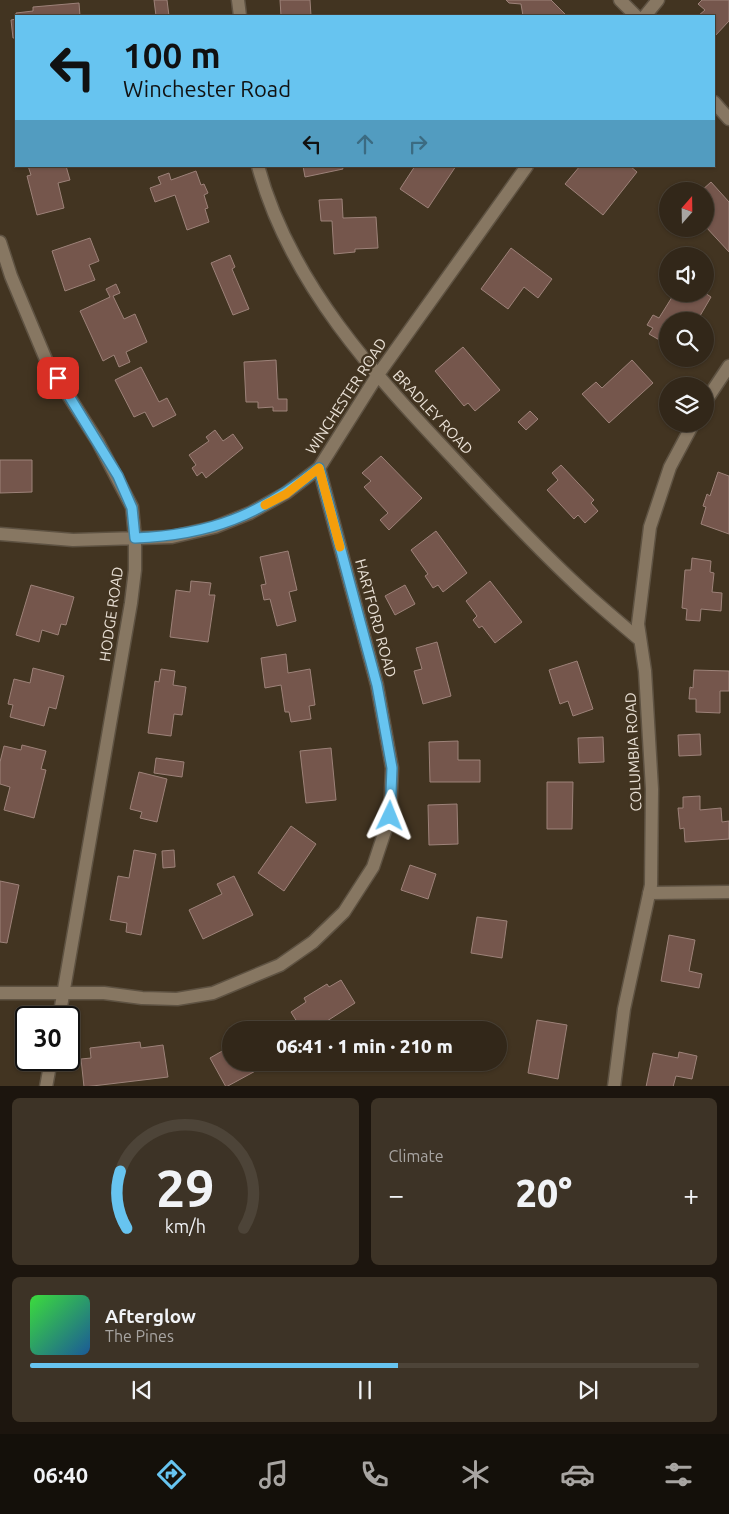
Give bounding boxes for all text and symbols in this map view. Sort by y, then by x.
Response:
icon: left [40,35,105,100]
text: 100 m [123,35,221,75]
text: Winchester Road [123,76,291,101]
icon: left [298,130,326,158]
icon: ahead [351,130,379,158]
icon: right [404,130,432,158]
north arrow [659,182,714,238]
map controls [659,182,714,432]
button: sound [659,247,714,302]
button: search [659,312,714,367]
street label: WINCHESTER ROAD [302,335,390,457]
pin [37,357,79,399]
icon: arrive [44,364,72,392]
street label: BRADLEY ROAD [390,366,476,458]
button: layers [659,377,714,432]
street label: HARTFORD ROAD [352,557,400,679]
street label: HODGE ROAD [96,565,126,663]
street label: COLUMBIA ROAD [621,692,645,812]
position arrow [363,789,415,841]
speed limit sign: 30 [15,1006,80,1071]
text: 06:41 · 1 min · 210 m [276,1035,453,1057]
text: Climate [389,1147,444,1165]
text: 29 [156,1159,215,1217]
text: 20° [515,1172,572,1214]
text: − [389,1179,404,1210]
text: + [683,1179,699,1210]
text: km/h [165,1216,206,1236]
text: Afterglow [105,1305,196,1327]
text: The Pines [105,1327,174,1345]
icon: previous [128,1376,156,1404]
icon: pause [351,1376,379,1404]
icon: next [574,1376,602,1404]
icon: directions [154,1457,189,1492]
icon: music [256,1457,291,1492]
icon: phone [357,1457,392,1492]
icon: climate [458,1457,493,1492]
icon: car [560,1457,595,1492]
icon: filters [661,1457,696,1492]
text: 06:40 [33,1462,88,1487]

